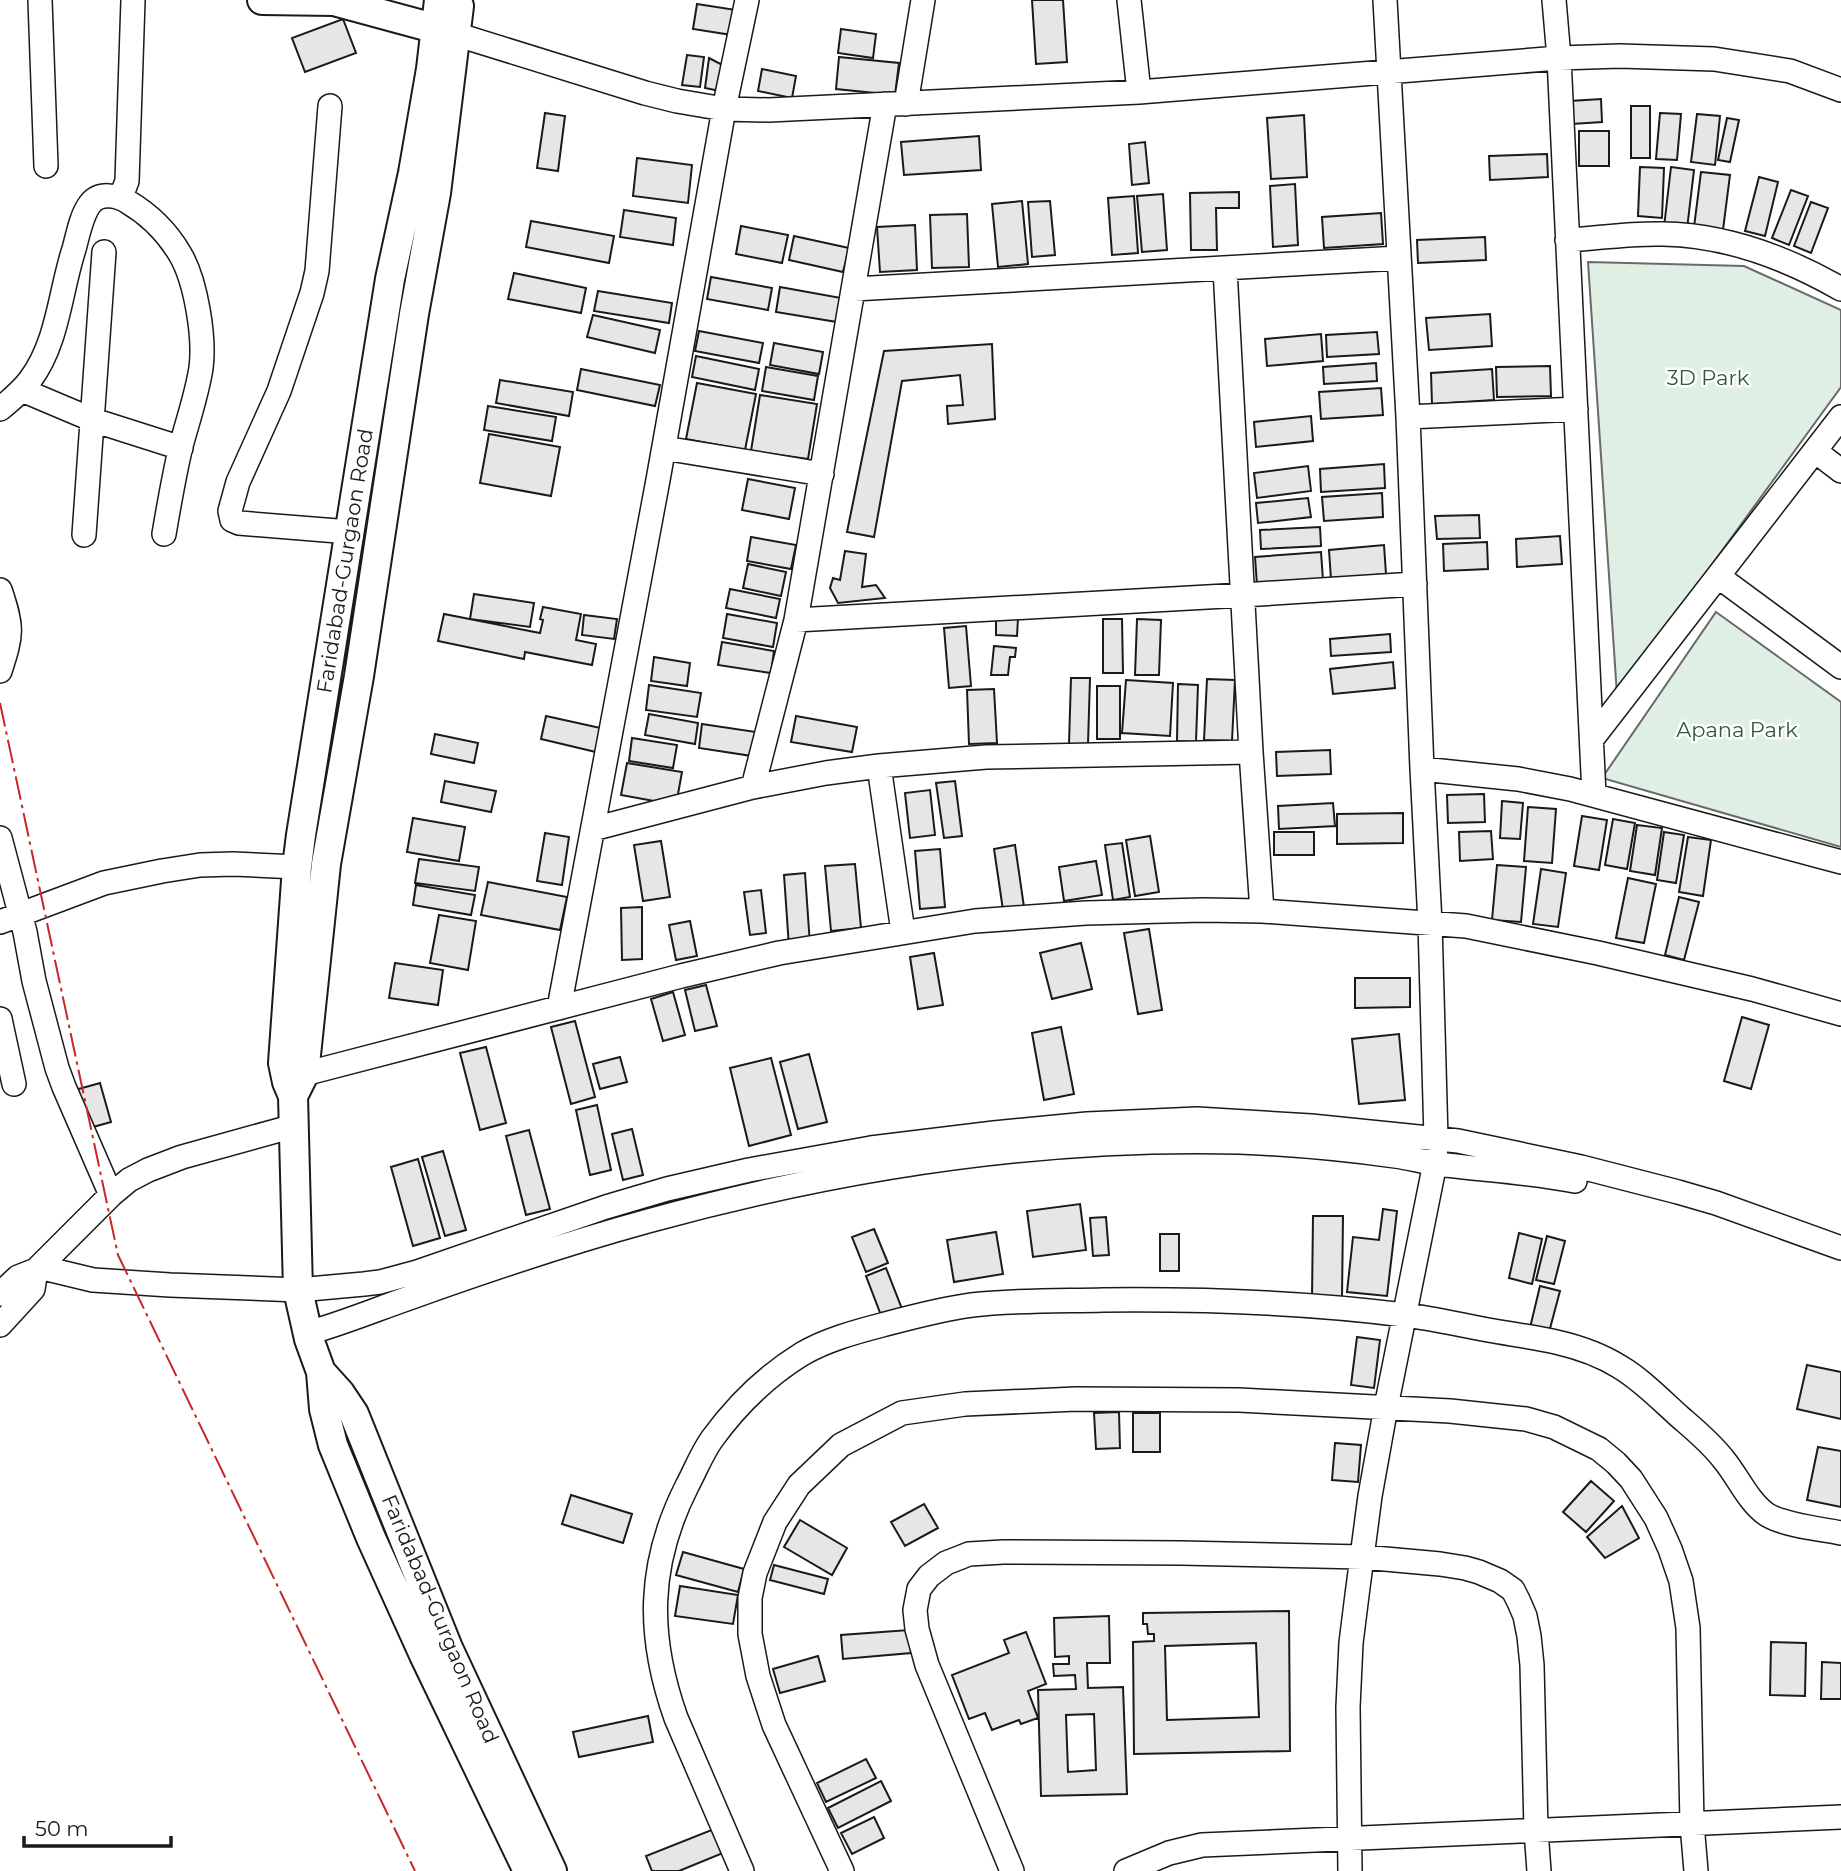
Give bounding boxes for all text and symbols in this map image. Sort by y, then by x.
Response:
park label: 3D Park [1667,365,1750,390]
street label: Faridabad-Gurgaon Road [311,427,378,695]
park label: Apana Park [1676,717,1798,742]
street label: Faridabad-Gurgaon Road [377,1491,504,1747]
scale bar [24,1804,172,1848]
text: 50 m [35,1816,89,1841]

